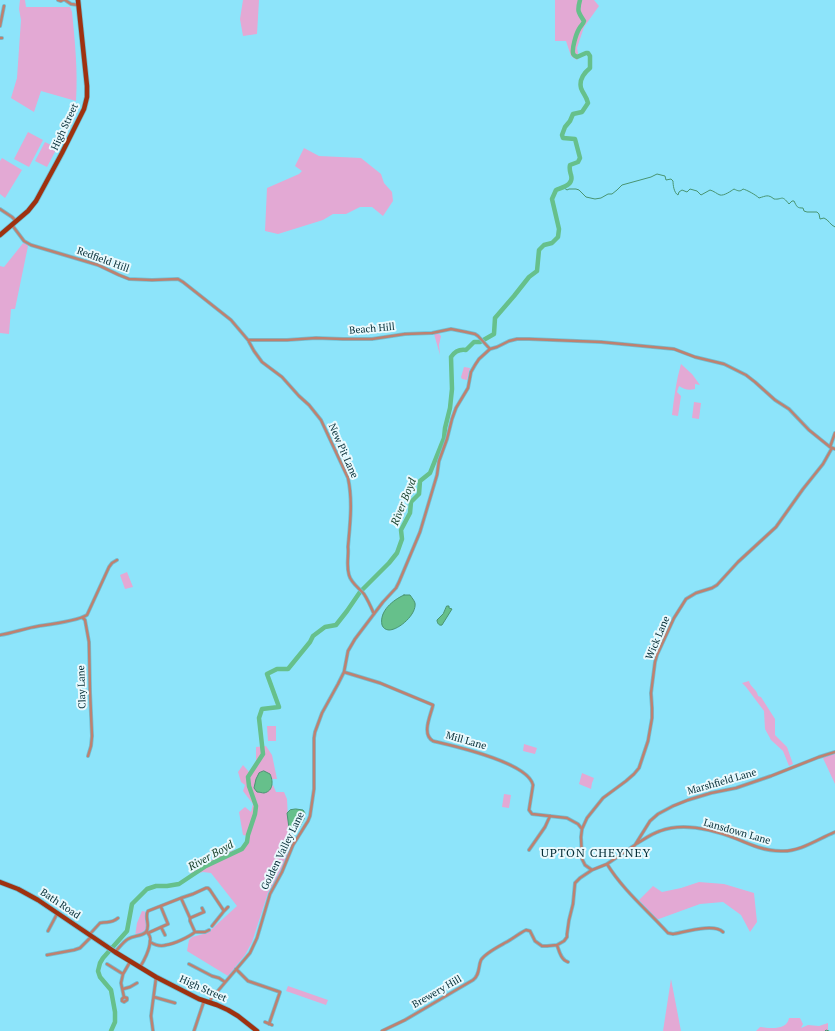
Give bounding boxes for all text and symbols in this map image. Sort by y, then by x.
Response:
street label: High Street [49,102,81,152]
street label: Redfield Hill [75,245,131,275]
street label: Beach Hill [349,321,395,337]
street label: New Pit Lane [326,422,360,480]
water label: River Boyd [389,477,419,527]
street label: Wick Lane [643,614,673,662]
street label: Clay Lane [75,665,89,709]
street label: Mill Lane [444,729,488,753]
street label: Marshfield Lane [686,766,758,798]
street label: Golden Valley Lane [259,810,307,892]
street label: Lansdown Lane [702,817,772,847]
water label: River Boyd [186,838,236,874]
district label: UPTON CHEYNEY [541,847,651,861]
street label: Bath Road [38,886,82,922]
street label: High Street [177,973,229,1005]
street label: Brewery Hill [410,973,464,1011]

